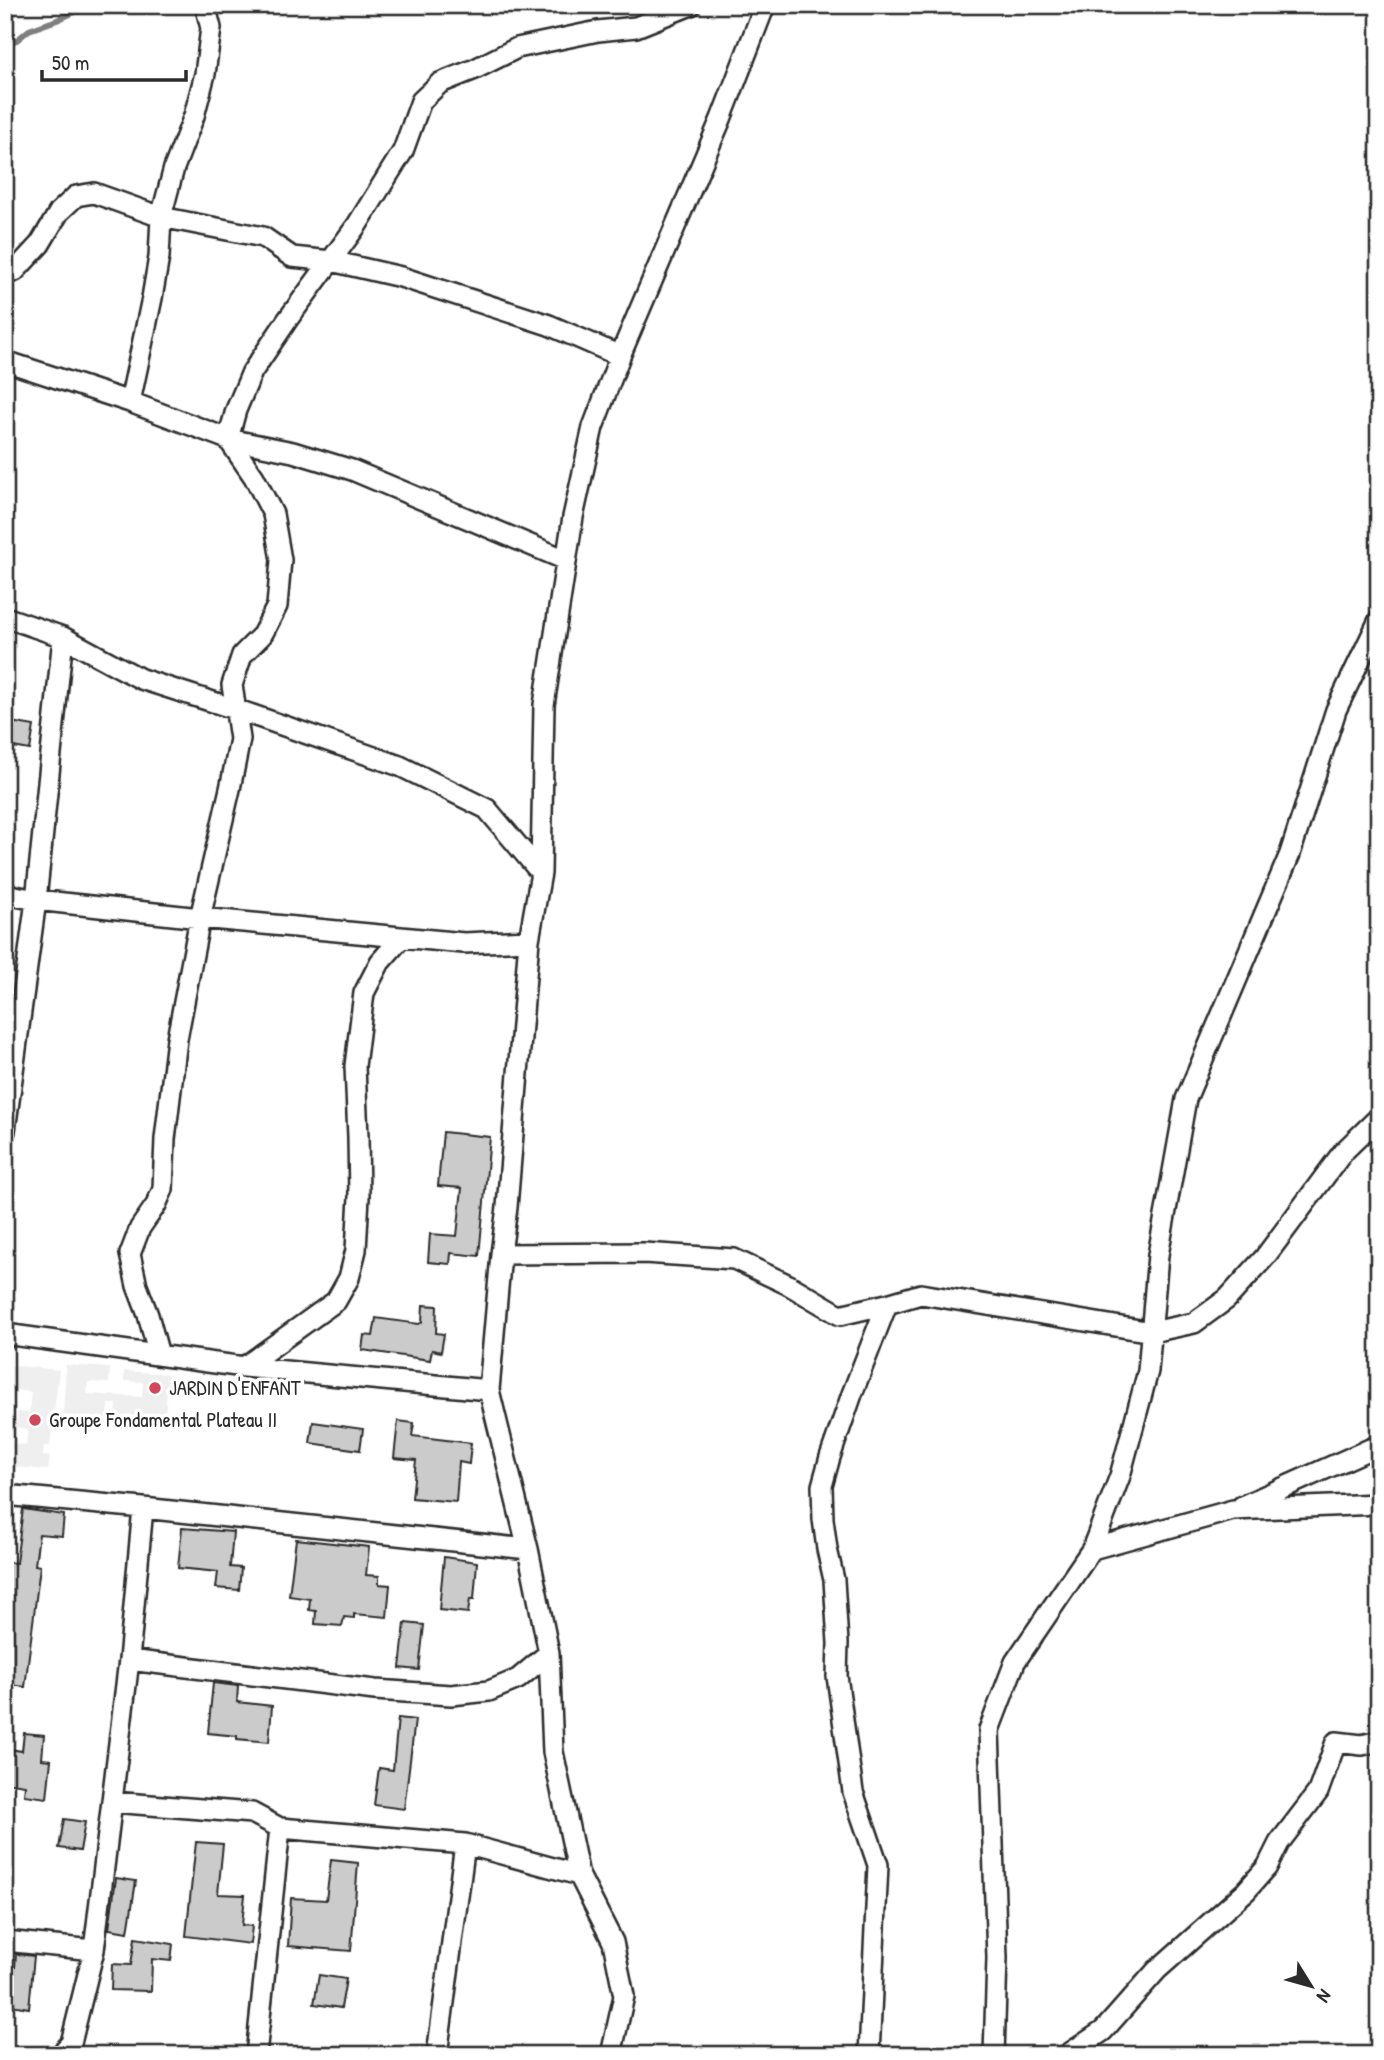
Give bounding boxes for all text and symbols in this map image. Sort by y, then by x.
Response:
scale bar [42,38,186,82]
text: 50 m [52,48,89,77]
place label: JARDIN D'ENFANT [169,1373,302,1402]
marker: JARDIN D'ENFANT [147,1380,163,1396]
place label: Groupe Fondamental Plateau II [49,1405,277,1434]
marker: Groupe Fondamental Plateau II [27,1412,43,1428]
north arrow [1276,1952,1346,2022]
text: N [1311,1984,1338,2008]

